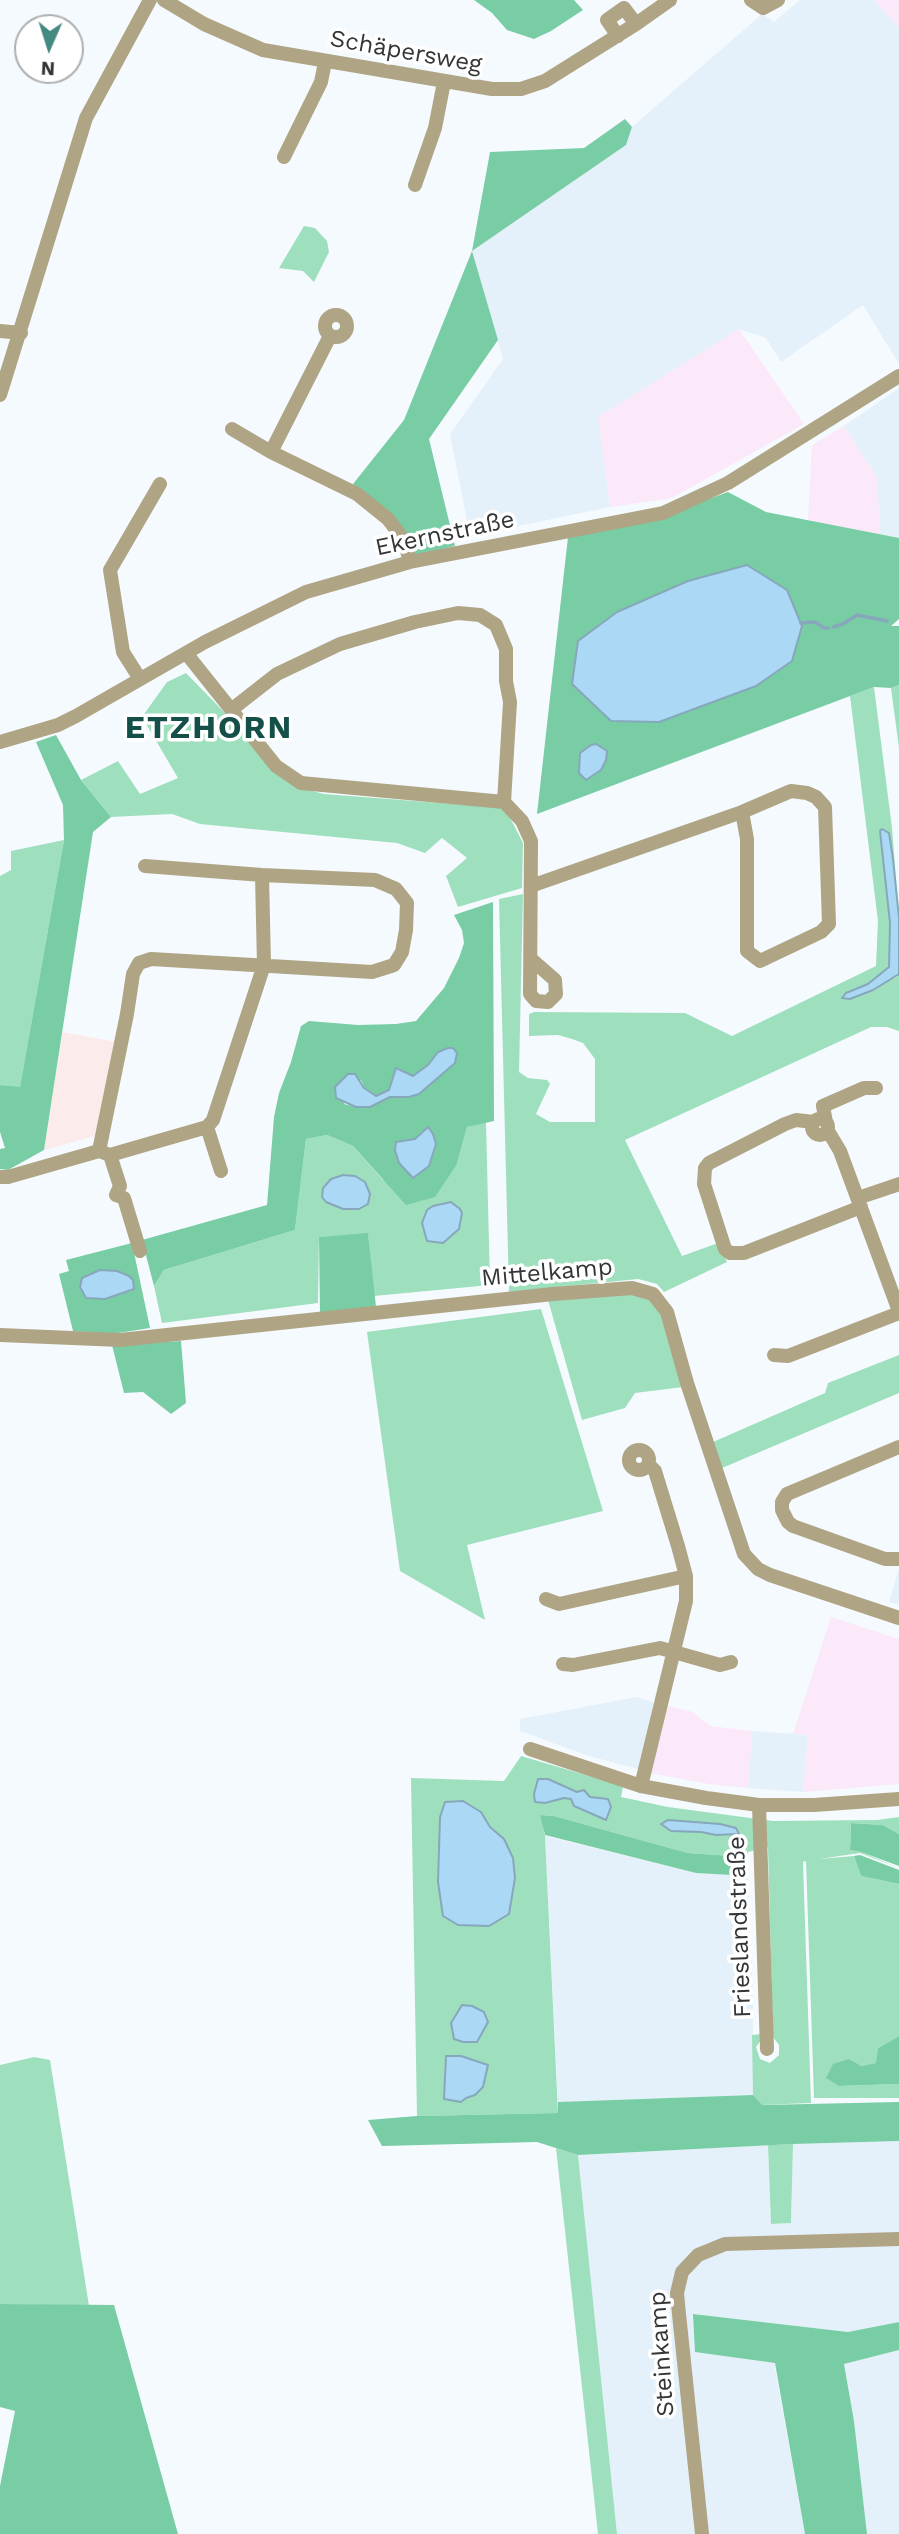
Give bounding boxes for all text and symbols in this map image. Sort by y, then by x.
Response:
north arrow [14,14,84,84]
street label: Schäpersweg [328,24,484,80]
text: N [40,57,56,80]
street label: Ekernstraße [373,505,517,563]
district label: ETZHORN [126,710,292,748]
street label: Mittelkamp [480,1253,614,1293]
street label: Frieslandstraße [722,1836,758,2018]
street label: Steinkamp [643,2290,681,2418]

